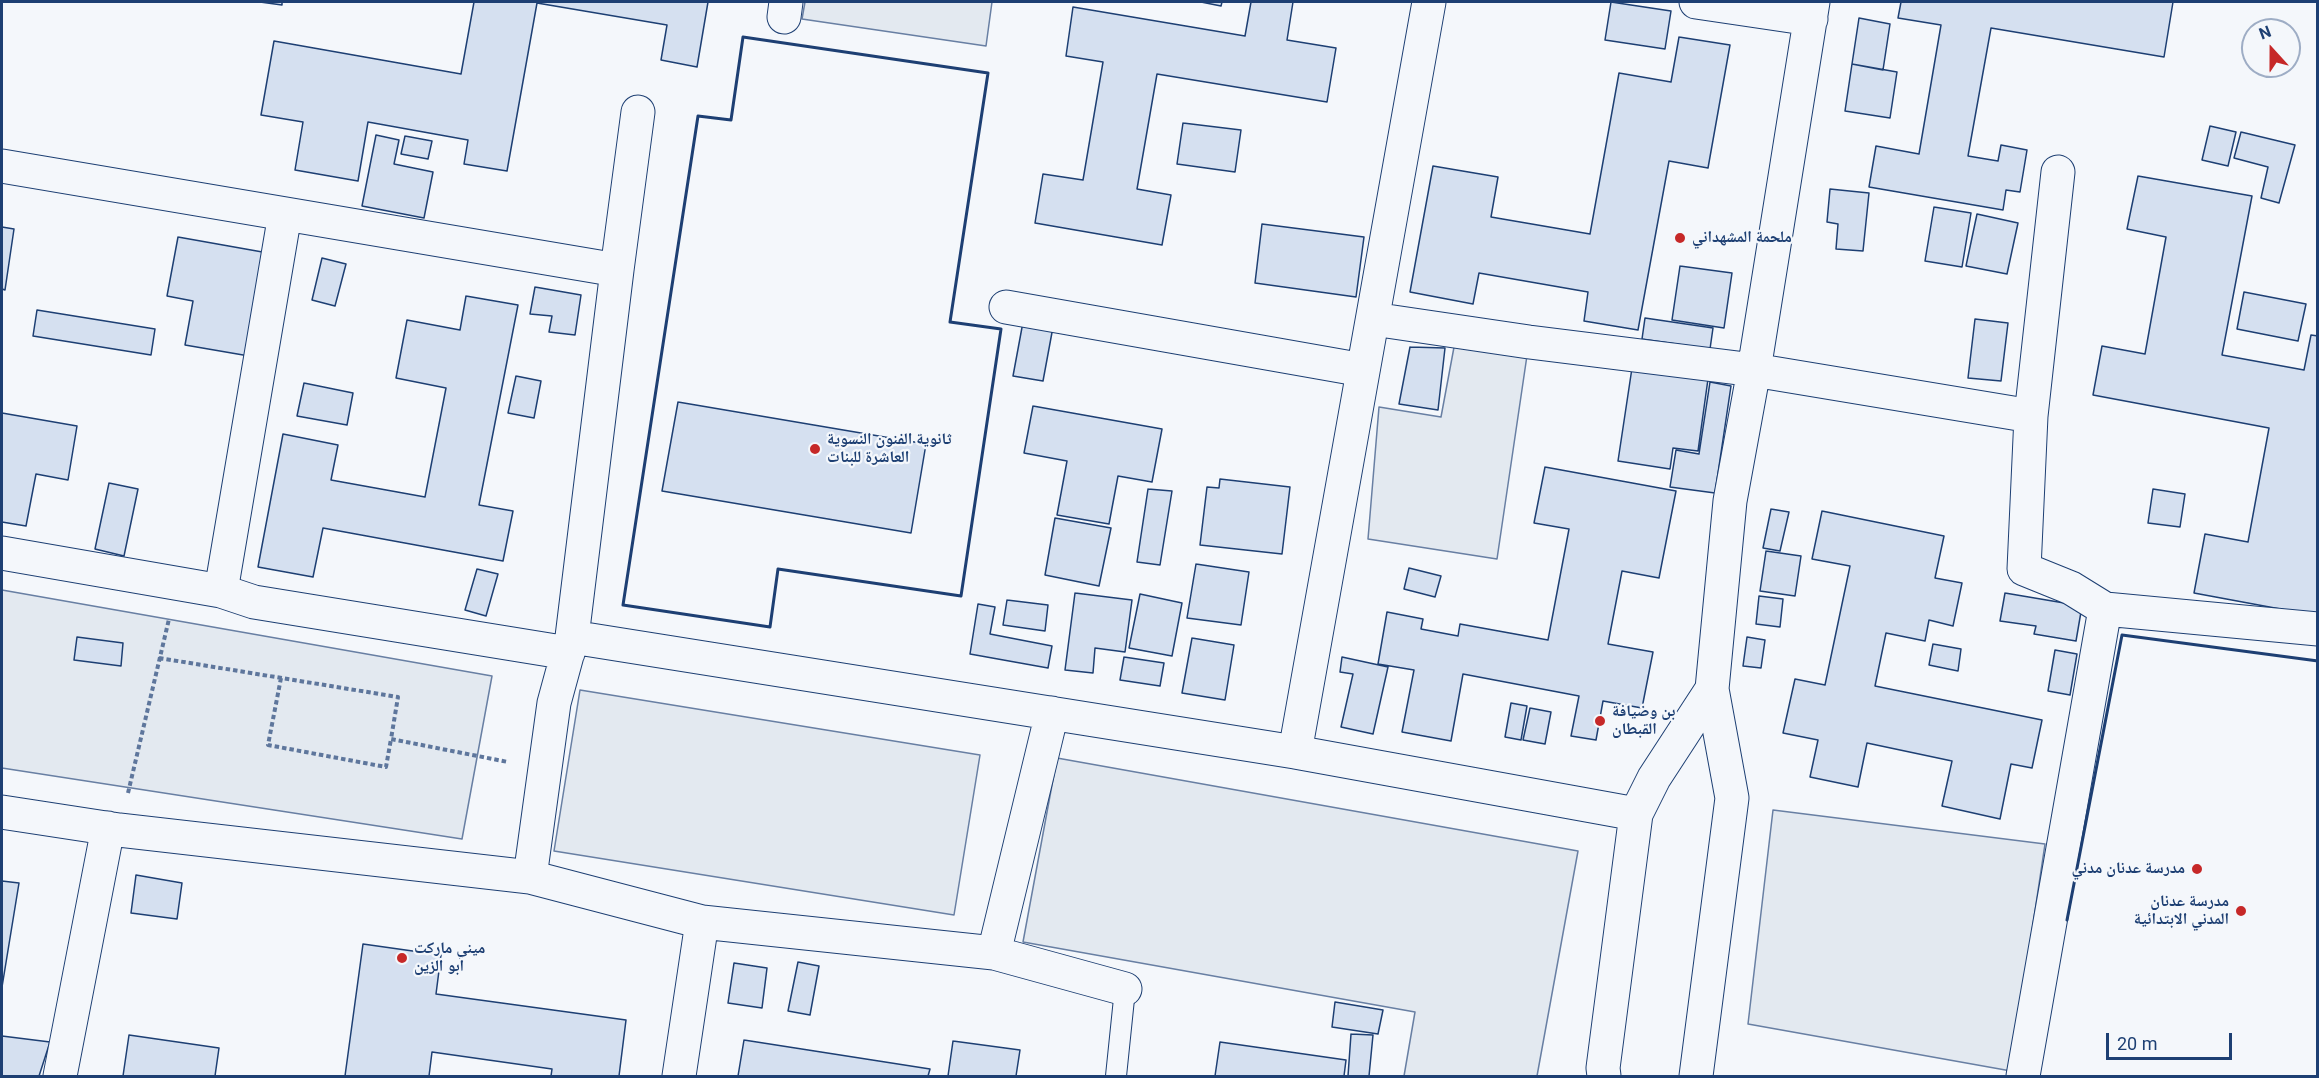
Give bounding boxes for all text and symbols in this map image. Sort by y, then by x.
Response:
north arrow [2241,18,2301,78]
text: N [2256,22,2274,43]
place label: ملحمة المشهداني [1692,228,1792,248]
marker: ملحمة المشهداني [1673,231,1687,245]
place label: ثانوية الفنون النسوية العاشرة للبنات [827,430,952,468]
marker: ثانوية الفنون النسوية العاشرة للبنات [808,442,822,456]
place label: بن وضيافة القبطان [1612,702,1675,740]
marker: بن وضيافة القبطان [1593,714,1607,728]
place label: مدرسة عدنان مدني [2072,859,2185,879]
marker: مدرسة عدنان مدني [2190,862,2204,876]
place label: مدرسة عدنان المدني الابتدائية [2134,892,2229,930]
marker: مدرسة عدنان المدني الابتدائية [2234,904,2248,918]
place label: ميني ماركت ابو الزين [414,939,485,977]
marker: ميني ماركت ابو الزين [395,951,409,965]
scale bar [2109,1021,2235,1059]
text: 20 m [2117,1033,2157,1054]

